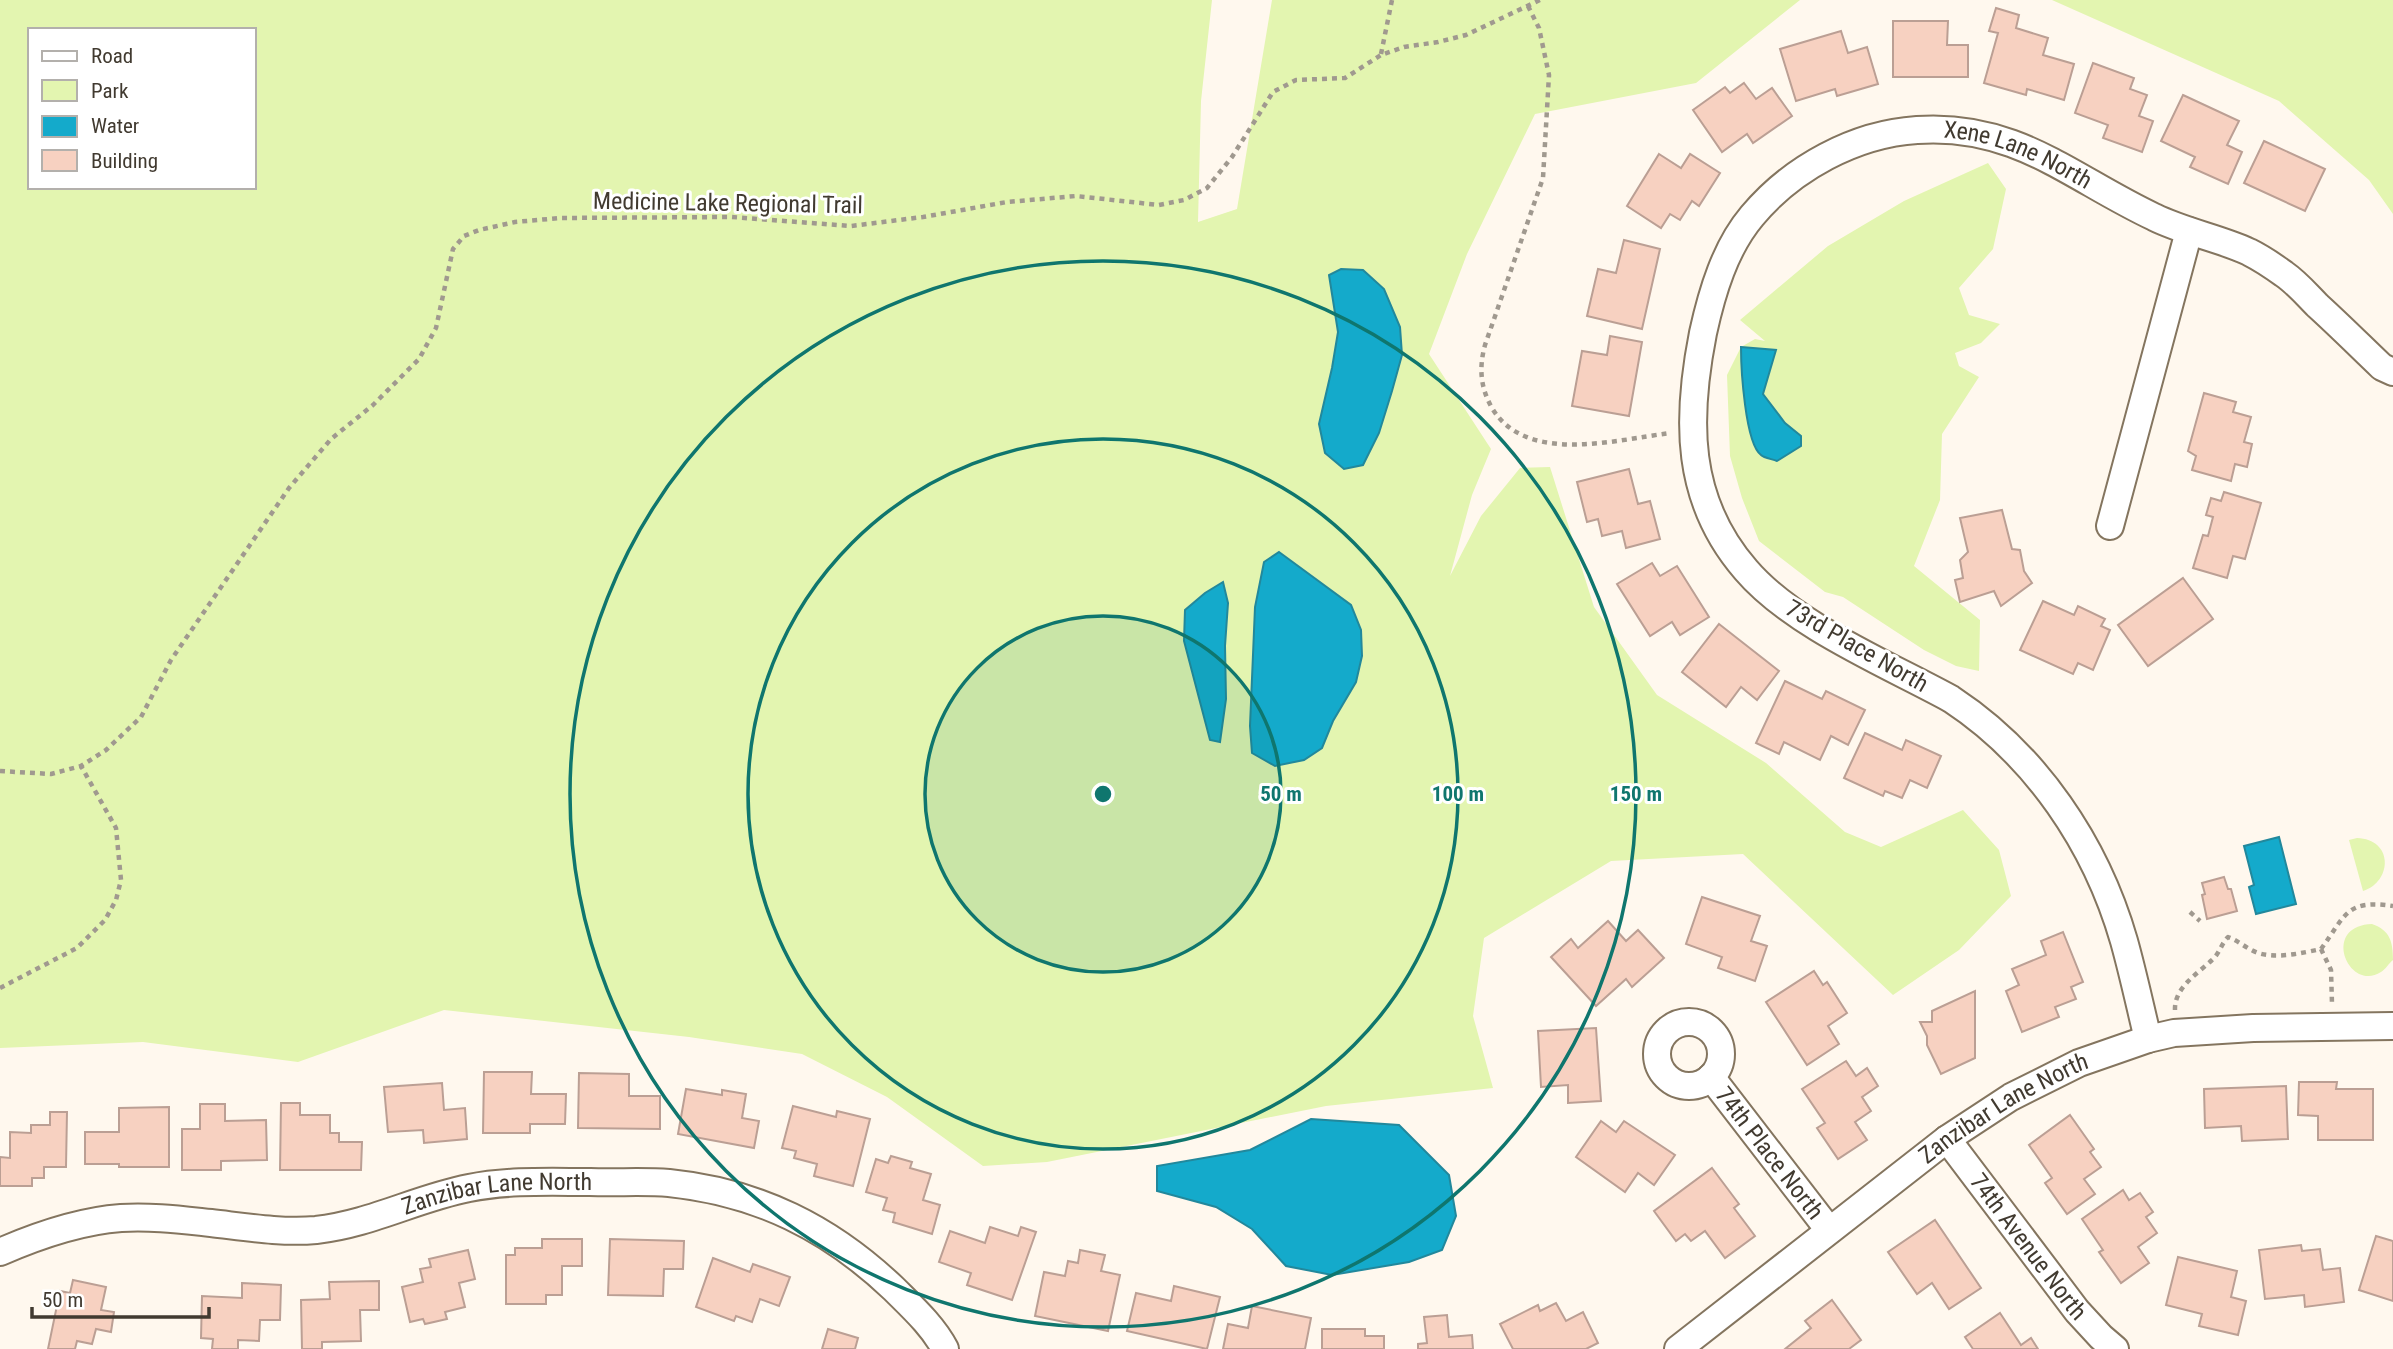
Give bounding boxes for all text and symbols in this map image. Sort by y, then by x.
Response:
legend [28,28,256,189]
text: Road [91,44,133,68]
text: Park [91,79,129,103]
text: Water [91,114,139,138]
street label: Xene Lane North [1943,116,2097,195]
text: Building [91,149,158,173]
street label: Medicine Lake Regional Trail [593,187,863,219]
street label: 73rd Place North [1781,594,1933,698]
centre of rings [1091,782,1115,806]
text: 50 m [1260,782,1302,806]
text: 100 m [1432,782,1484,806]
text: 150 m [1610,782,1662,806]
street label: Zanzibar Lane North [1913,1047,2092,1170]
street label: 74th Place North [1710,1081,1829,1225]
street label: Zanzibar Lane North [398,1168,592,1221]
street label: 74th Avenue North [1964,1168,2092,1326]
scale bar [32,1276,208,1320]
text: 50 m [42,1288,83,1312]

